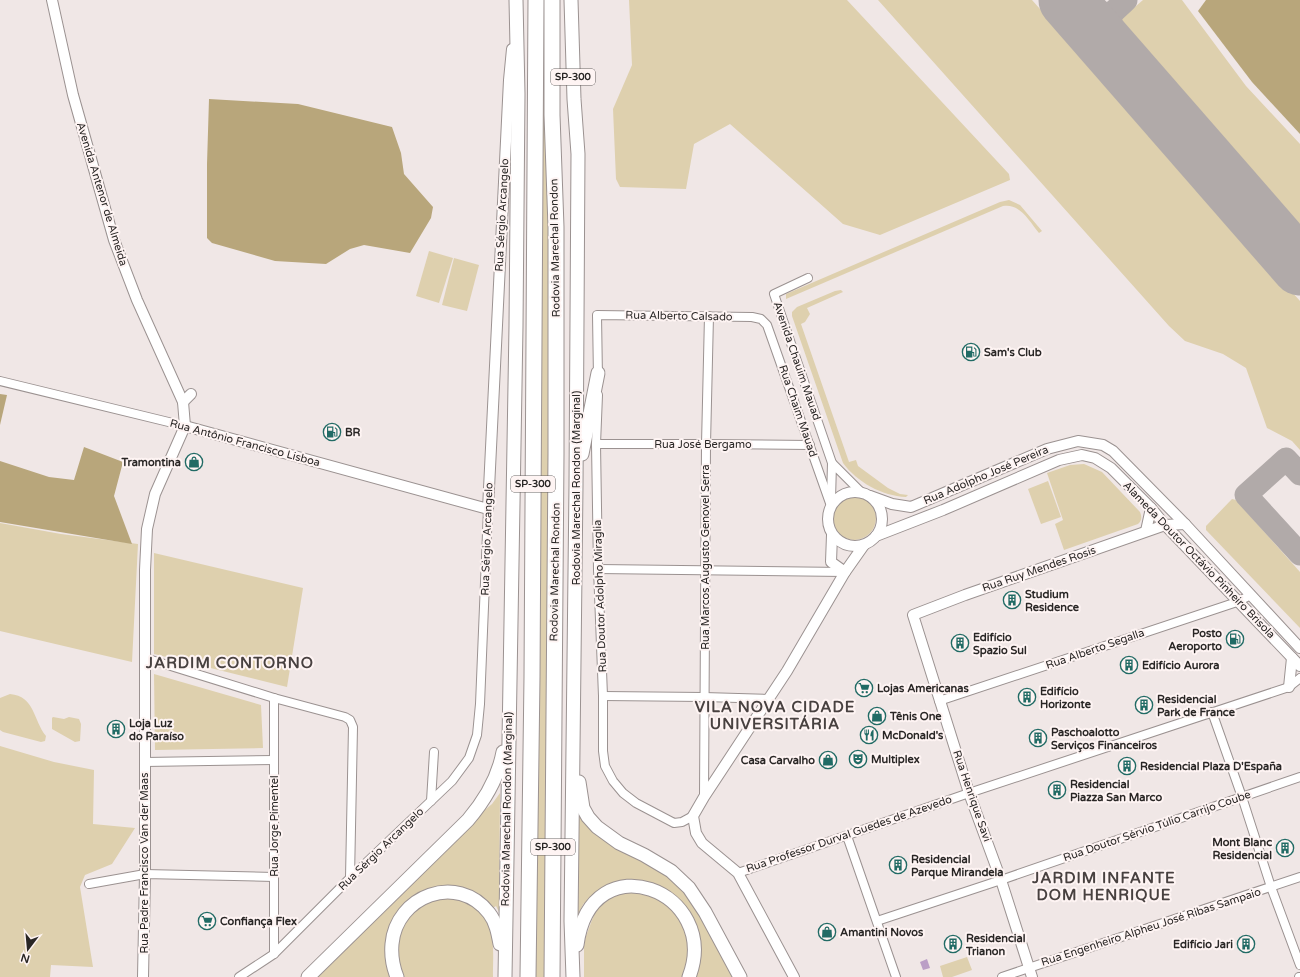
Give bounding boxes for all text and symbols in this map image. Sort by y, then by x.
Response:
road number: SP-300 [551,69,595,85]
street label: Avenida Antenor de Almeida [74,120,130,268]
street label: Rua Sérgio Arcangelo [493,158,511,272]
street label: Rodovia Marechal Rondon [547,179,563,317]
street label: Avenida Chauim Mauad [771,300,823,422]
street label: Rua Alberto Calsado [625,309,733,323]
fuel station icon: Sam's Club [961,342,981,362]
place label: Sam's Club [984,346,1042,359]
street label: Rua Chaim Mauad [776,363,820,459]
street label: Rodovia Marechal Rondon (Marginal) [570,391,583,585]
street label: Rua Antônio Francisco Lisboa [168,417,322,469]
fuel station icon: BR [322,422,342,442]
place label: BR [345,426,361,439]
street label: Rua José Bergamo [654,438,752,451]
street label: Rua Adolpho José Pereira [922,443,1050,507]
shop icon: Tramontina [184,452,204,472]
place label: Tramontina [120,456,181,469]
street label: Rua Marcos Augusto Genovel Serra [699,464,712,650]
road number: SP-300 [511,476,555,492]
street label: Alameda Doutor Octávio Pinheiro Brisola [1120,479,1278,641]
street label: Rua Sérgio Arcangelo [479,482,495,596]
street label: Rodovia Marechal Rondon [547,503,563,641]
street label: Rua Doutor Adolpho Miraglia [591,519,609,673]
street label: Rua Ruy Mendes Rosis [980,543,1098,595]
place label: Studium Residence [1025,588,1080,614]
building icon: Studium Residence [1002,590,1022,610]
street label: Rua Alberto Segalla [1044,626,1146,672]
place label: Posto Aeroporto [1168,627,1222,654]
fuel station icon: Posto Aeroporto [1225,629,1245,649]
place label: Edifício Spazio Sul [973,631,1027,658]
building icon: Edifício Spazio Sul [950,633,970,653]
district label: JARDIM CONTORNO [145,654,314,672]
building icon: Edifício Aurora [1119,655,1139,675]
place label: Edifício Aurora [1142,659,1220,672]
supermarket icon: Lojas Americanas [854,678,874,698]
place label: Lojas Americanas [877,682,969,696]
place label: Edifício Horizonte [1040,685,1092,711]
building icon: Edifício Horizonte [1017,687,1037,707]
place label: Residencial Park de France [1157,693,1236,719]
building icon: Residencial Park de France [1134,695,1154,715]
district label: VILA NOVA CIDADE UNIVERSITÁRIA [695,698,855,733]
shop icon: Tênis One [867,706,887,726]
place label: Tênis One [889,710,942,723]
street label: Rodovia Marechal Rondon (Marginal) [499,712,515,906]
place label: Loja Luz do Paraíso [129,717,184,743]
building icon: Loja Luz do Paraíso [106,719,126,739]
restaurant icon: McDonald's [859,725,879,745]
place label: Paschoalotto Serviços Financeiros [1051,726,1158,753]
building icon: Paschoalotto Serviços Financeiros [1028,728,1048,748]
place label: McDonald's [882,729,944,742]
theatre icon: Multiplex [848,749,868,769]
street label: Rua Henrique Savi [950,749,994,843]
shop icon: Casa Carvalho [818,750,838,770]
place label: Multiplex [871,753,920,767]
place label: Casa Carvalho [741,754,815,767]
building icon: Residencial Plaza D'España [1117,756,1137,776]
place label: Residencial Plaza D'España [1140,760,1282,774]
street label: Rua Padre Francisco Van der Maas [138,773,151,953]
street label: Rua Jorge Pimentel [268,775,281,877]
place label: Residencial Piazza San Marco [1070,778,1162,804]
building icon: Residencial Piazza San Marco [1047,780,1067,800]
street label: Rua Doutor Sérvio Túlio Carrijo Coube [1062,788,1252,864]
street label: Rua Professor Durval Guedes de Azevedo [744,792,954,875]
street label: Rua Sérgio Arcangelo [336,805,427,893]
place label: Mont Blanc Residencial [1212,836,1272,862]
building icon: Mont Blanc Residencial [1275,838,1295,858]
road number: SP-300 [531,839,575,855]
place label: Residencial Parque Mirandela [911,853,1004,880]
building icon: Residencial Parque Mirandela [888,855,908,875]
district label: JARDIM INFANTE DOM HENRIQUE [1031,869,1176,904]
street label: Rua Engenheiro Alpheu José Ribas Sampaio [1039,885,1263,969]
supermarket icon: Confiança Flex [197,911,217,931]
place label: Confiança Flex [220,915,297,929]
shop icon: Amantini Novos [817,922,837,942]
place label: Amantini Novos [840,926,924,939]
north arrow [8,929,48,969]
place label: Residencial Trianon [965,932,1026,958]
building icon: Residencial Trianon [943,934,963,954]
building icon: Edifício Jari [1236,934,1256,954]
place label: Edifício Jari [1173,938,1233,951]
text: N [19,951,31,966]

